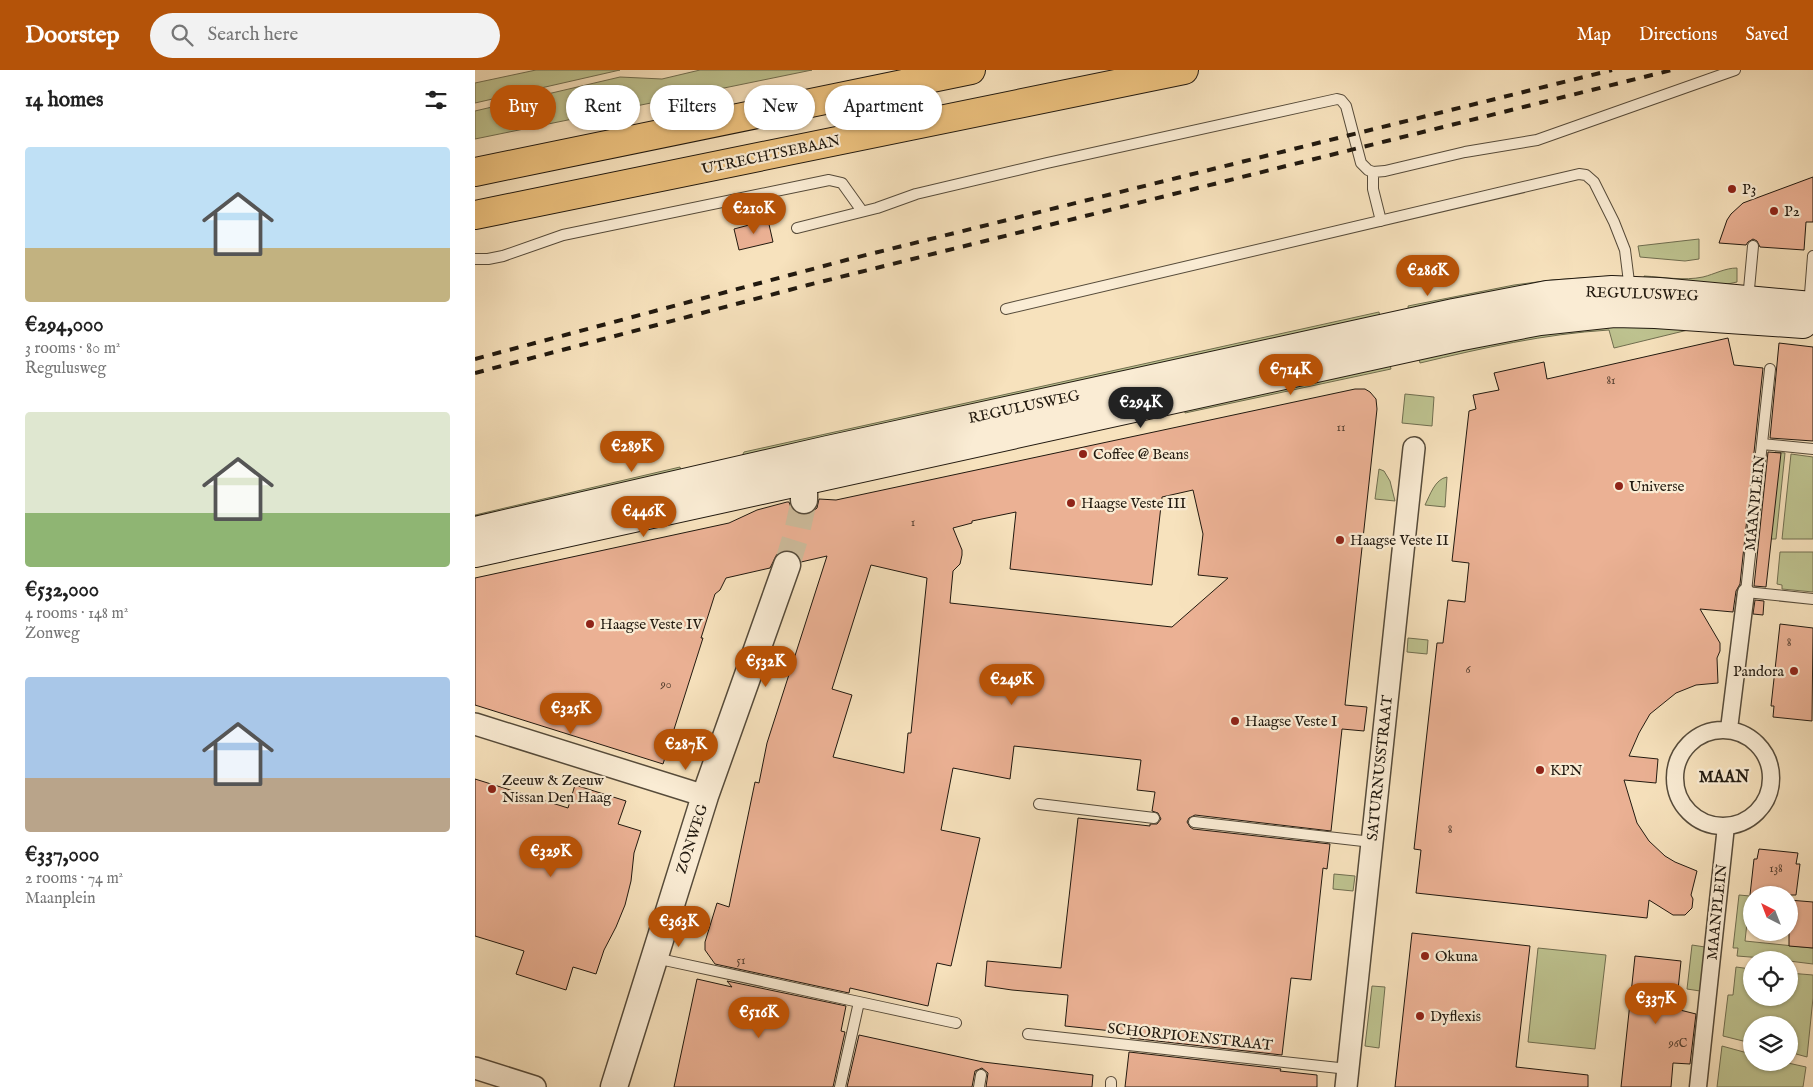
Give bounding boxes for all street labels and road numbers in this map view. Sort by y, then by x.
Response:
street label: UTRECHTSEBAAN [700,131,842,179]
street label: REGULUSWEG [1585,283,1699,305]
street label: REGULUSWEG [967,386,1082,428]
street label: MAANPLEIN [1741,454,1769,552]
street label: SATURNUSSTRAAT [1363,694,1397,842]
street label: ZONWEG [672,802,712,876]
street label: MAANPLEIN [1703,863,1731,961]
street label: SCHORPIOENSTRAAT [1106,1019,1274,1055]

